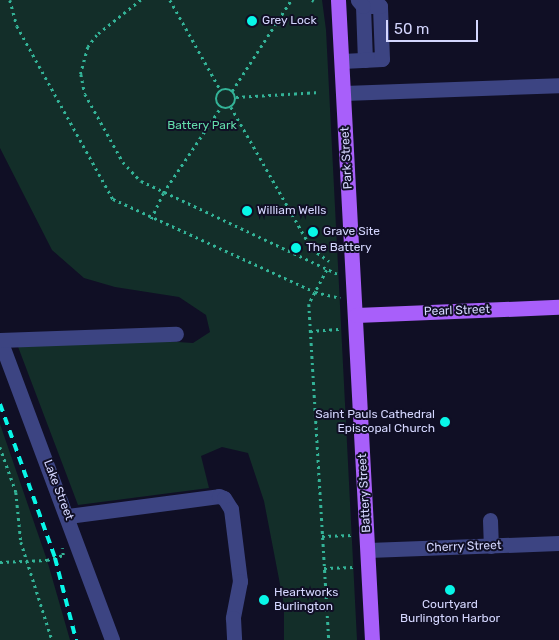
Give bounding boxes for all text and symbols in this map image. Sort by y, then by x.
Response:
scale bar [389,10,482,42]
place label: Grey Lock [262,14,317,28]
marker: Grey Lock [246,15,258,27]
text: 50 m [394,20,429,38]
park label: Battery Park [167,119,237,133]
street label: Park Street [338,126,356,190]
place label: William Wells [257,204,327,218]
marker: William Wells [241,205,253,217]
place label: Grave Site [323,225,380,239]
marker: Grave Site [307,226,319,238]
place label: The Battery [306,241,372,255]
marker: The Battery [290,242,302,254]
street label: Pearl Street [424,303,490,319]
place label: Saint Pauls Cathedral Episcopal Church [315,408,435,436]
marker: Saint Pauls Cathedral Episcopal Church [439,416,451,428]
street label: Battery Street [356,453,374,533]
street label: Lake Street [40,458,76,522]
street label: Cherry Street [426,538,502,556]
marker: Courtyard Burlington Harbor [444,584,456,596]
place label: Heartworks Burlington [274,586,338,614]
marker: Heartworks Burlington [258,594,270,606]
place label: Courtyard Burlington Harbor [400,598,500,626]

